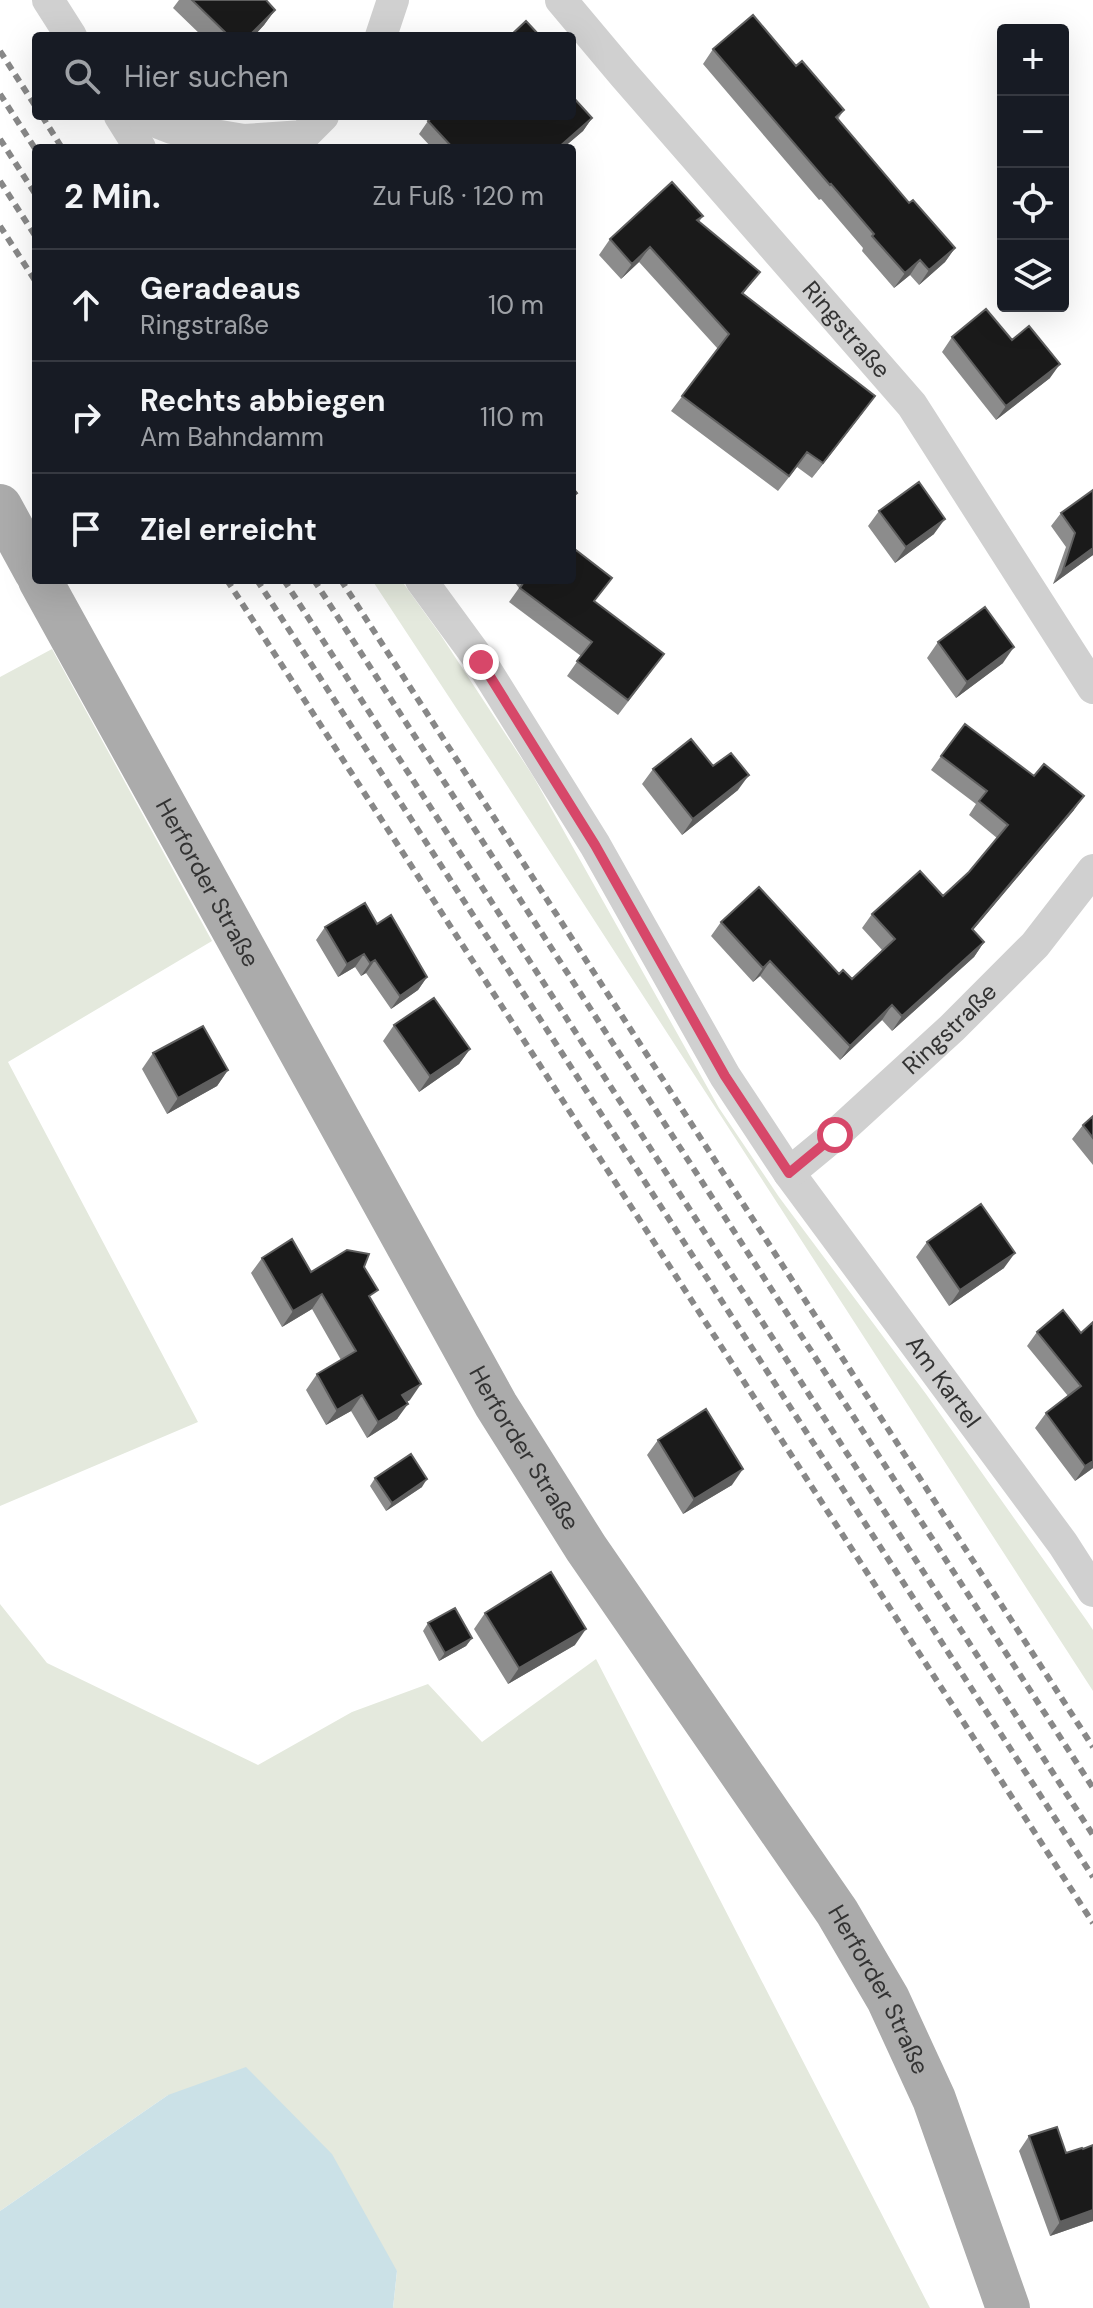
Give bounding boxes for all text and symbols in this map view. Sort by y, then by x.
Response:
map controls [997,24,1069,312]
button: + [997,24,1069,96]
search box [32,32,576,120]
icon: search [60,54,104,98]
text: Hier suchen [124,57,289,96]
button: − [997,96,1069,168]
button: locate [997,168,1069,240]
text: 2 Min. [64,174,161,219]
text: Zu Fuß · 120 m [373,179,544,213]
button: layers [997,240,1069,312]
text: Geradeaus [140,269,301,308]
street label: Ringstraße [796,274,898,384]
icon: ahead [64,283,108,327]
text: 10 m [488,288,544,322]
text: Ringstraße [140,308,269,342]
text: Rechts abbiegen [140,381,385,420]
icon: right [64,395,108,439]
text: 110 m [480,400,544,434]
text: Am Bahndamm [140,420,324,454]
icon: arrive [64,507,108,551]
text: Ziel erreicht [140,510,317,549]
route end [463,644,499,680]
street label: Herforder Straße [149,793,267,972]
street label: Ringstraße [896,976,1003,1081]
route start [817,1117,853,1153]
street label: Am Kartel [899,1329,988,1434]
street label: Herforder Straße [462,1360,587,1536]
street label: Herforder Straße [821,1899,936,2079]

